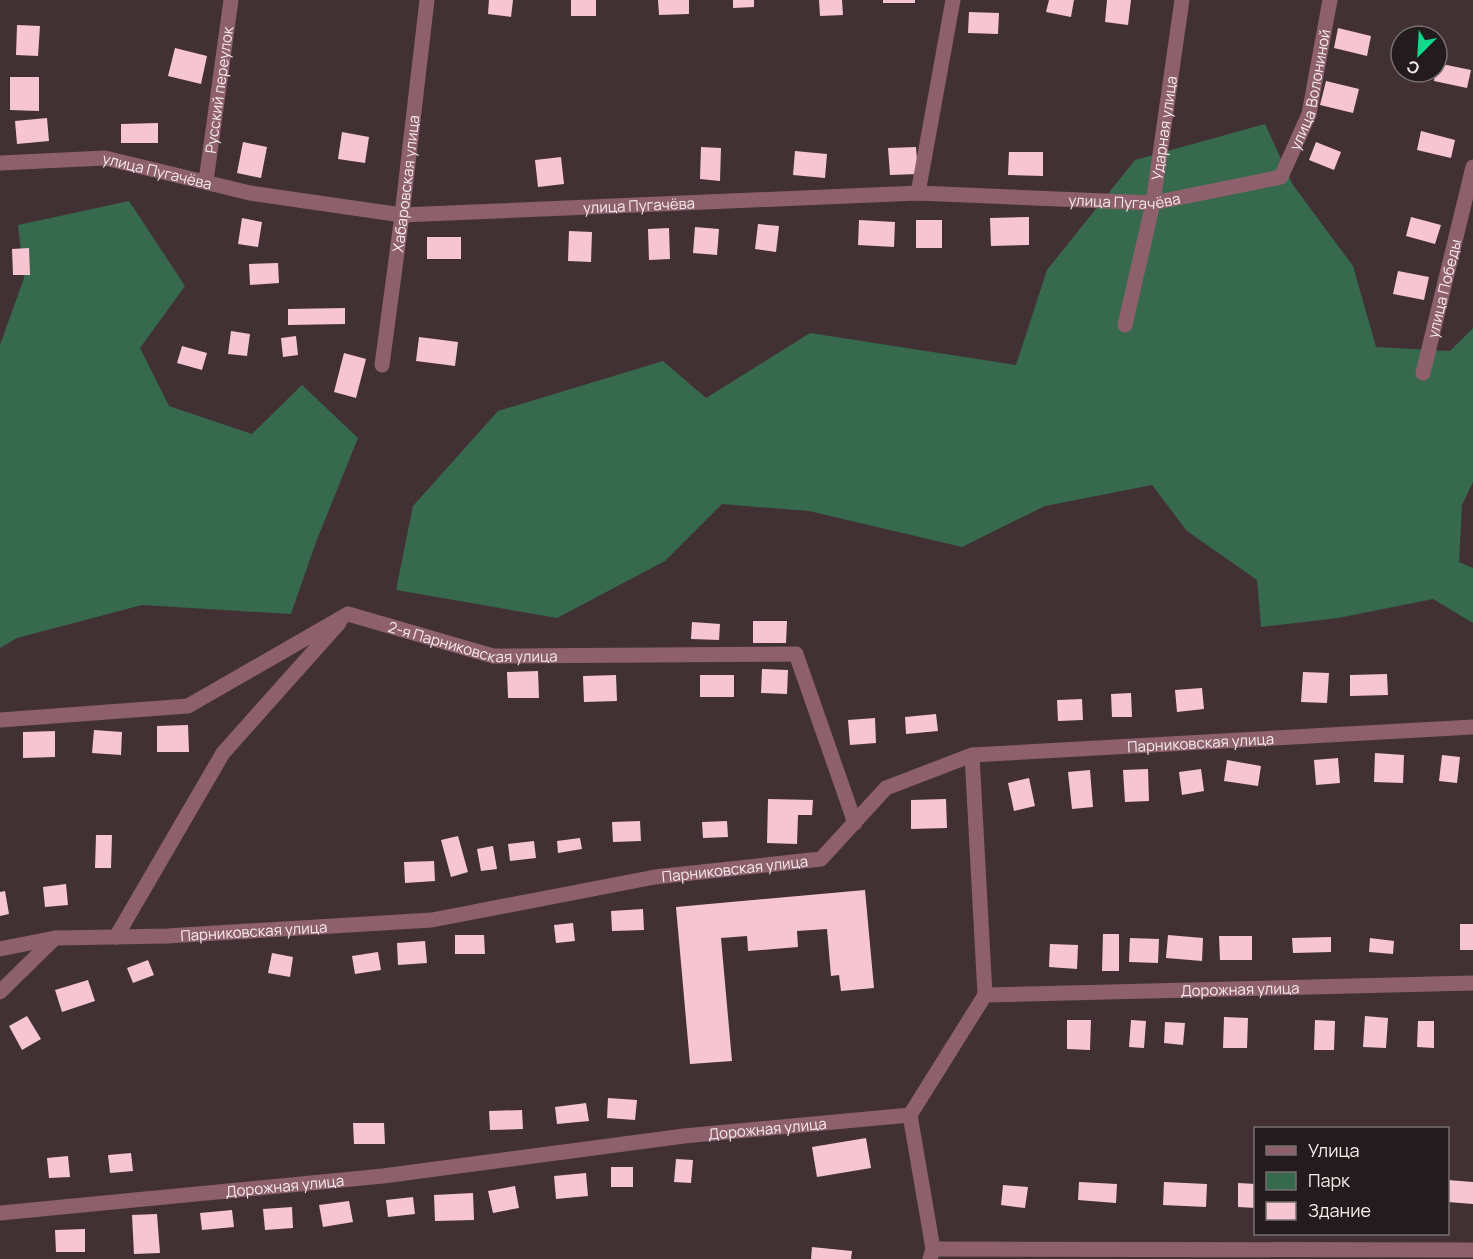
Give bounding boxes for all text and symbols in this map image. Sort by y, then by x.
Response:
street label: Русский переулок [199,24,238,155]
north arrow [1389,24,1449,84]
street label: улица Волониной [1284,27,1335,153]
text: С [1403,55,1423,80]
street label: Ударная улица [1146,74,1182,182]
street label: Хабаровская улица [387,114,424,253]
street label: улица Пугачёва [100,147,214,194]
street label: улица Пугачёва [1068,187,1182,214]
street label: улица Пугачёва [582,192,695,218]
street label: улица Победы [1421,237,1466,340]
street label: 2-я Парниковская улица [386,616,558,667]
street label: Парниковская улица [1127,728,1275,757]
street label: Парниковская улица [661,850,809,887]
street label: Парниковская улица [180,916,328,946]
street label: Дорожная улица [1180,977,1300,1001]
street label: Дорожная улица [707,1112,827,1144]
legend [1254,1127,1449,1235]
text: Улица [1308,1138,1360,1162]
text: Парк [1308,1168,1351,1192]
street label: Дорожная улица [224,1169,345,1202]
text: Здание [1308,1198,1371,1222]

